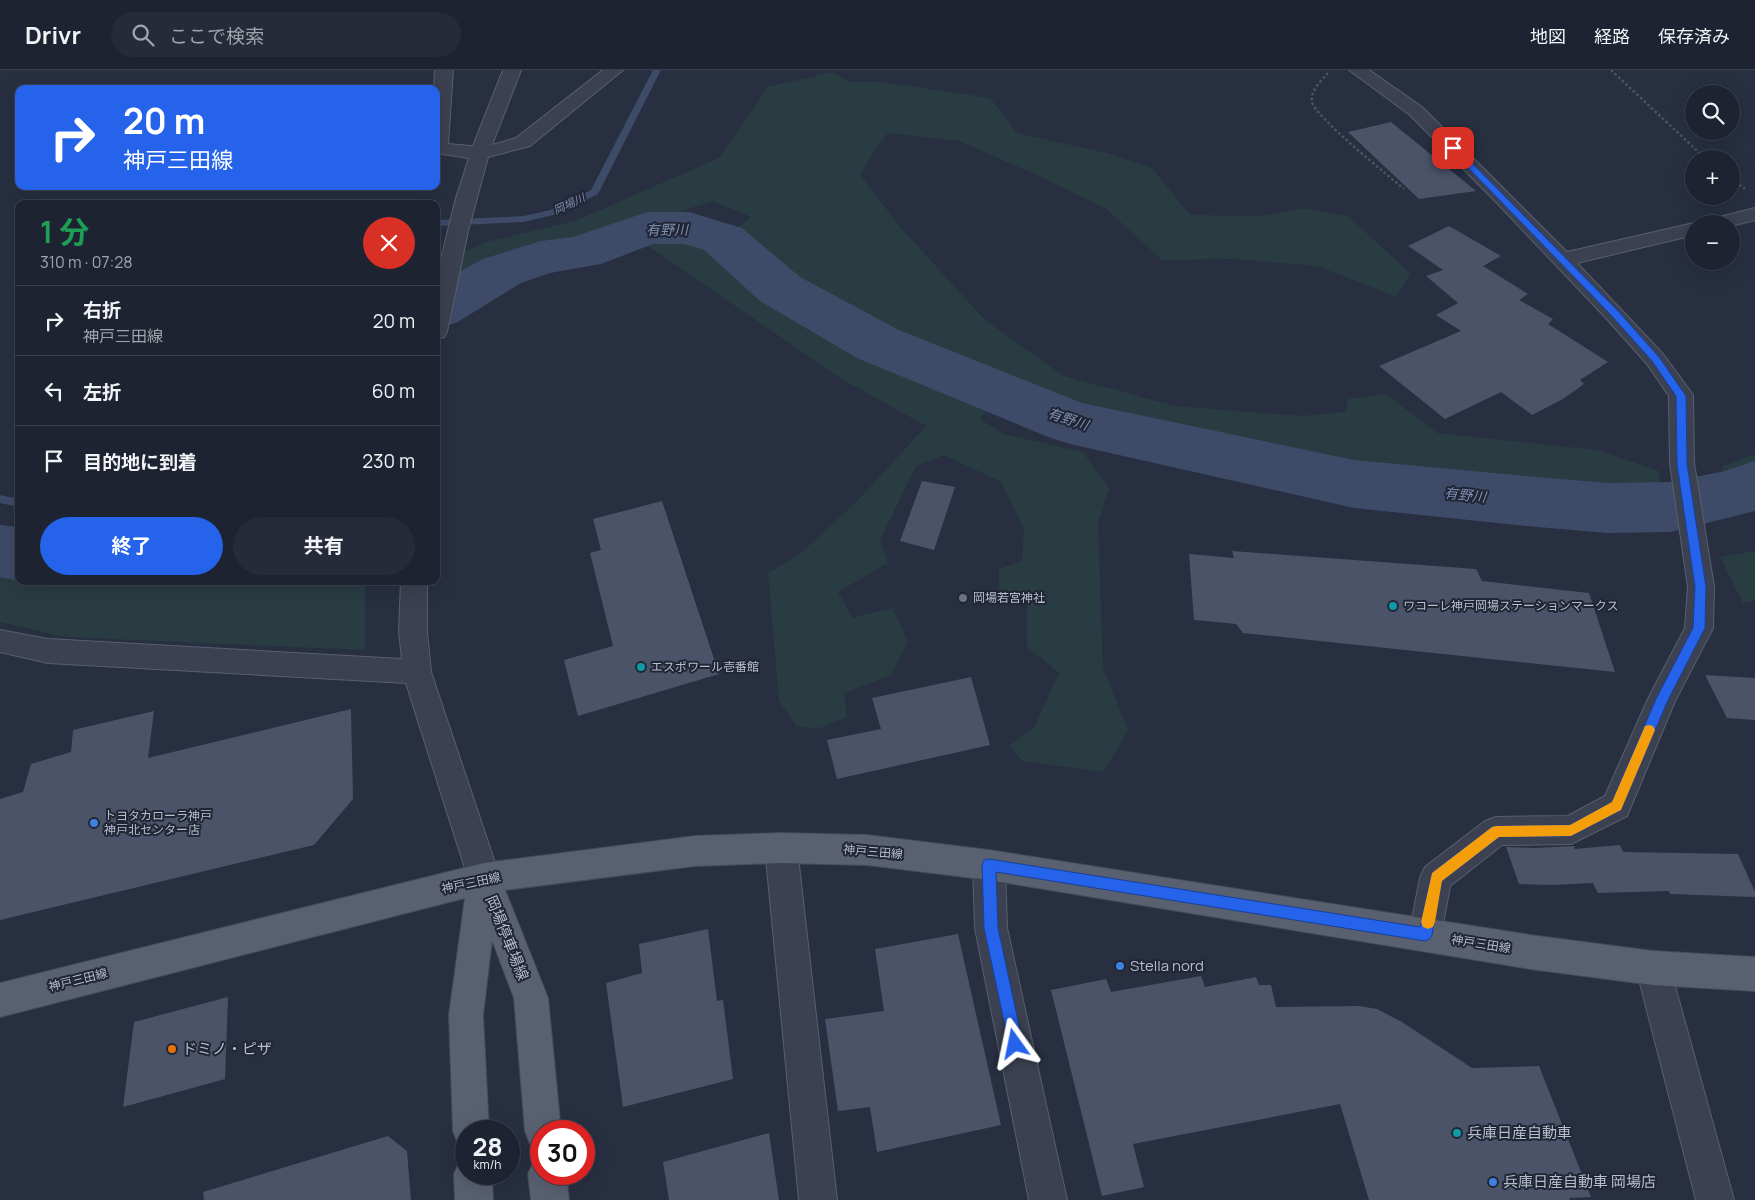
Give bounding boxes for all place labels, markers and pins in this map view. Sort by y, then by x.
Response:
pin [1432,127,1474,169]
place label: 岡場若宮神社 [973,589,1045,606]
marker: 岡場若宮神社 [957,592,969,604]
place label: ワコーレ神戸岡場ステーションマークス [1403,597,1618,614]
marker: ワコーレ神戸岡場ステーションマークス [1387,600,1399,612]
place label: エスポワール壱番館 [651,658,759,675]
marker: エスポワール壱番館 [635,661,647,673]
place label: トヨタカローラ神戸 神戸北センター店 [104,807,212,838]
marker: トヨタカローラ神戸 神戸北センター店 [88,817,100,829]
place label: Stella nord [1130,955,1204,976]
marker: Stella nord [1114,960,1126,972]
place label: ドミノ・ピザ [182,1038,272,1059]
marker: ドミノ・ピザ [166,1043,178,1055]
place label: 兵庫日産自動車 [1467,1122,1572,1143]
marker: 兵庫日産自動車 [1451,1127,1463,1139]
place label: 兵庫日産自動車 岡場店 [1503,1171,1656,1192]
marker: 兵庫日産自動車 岡場店 [1487,1176,1499,1188]

